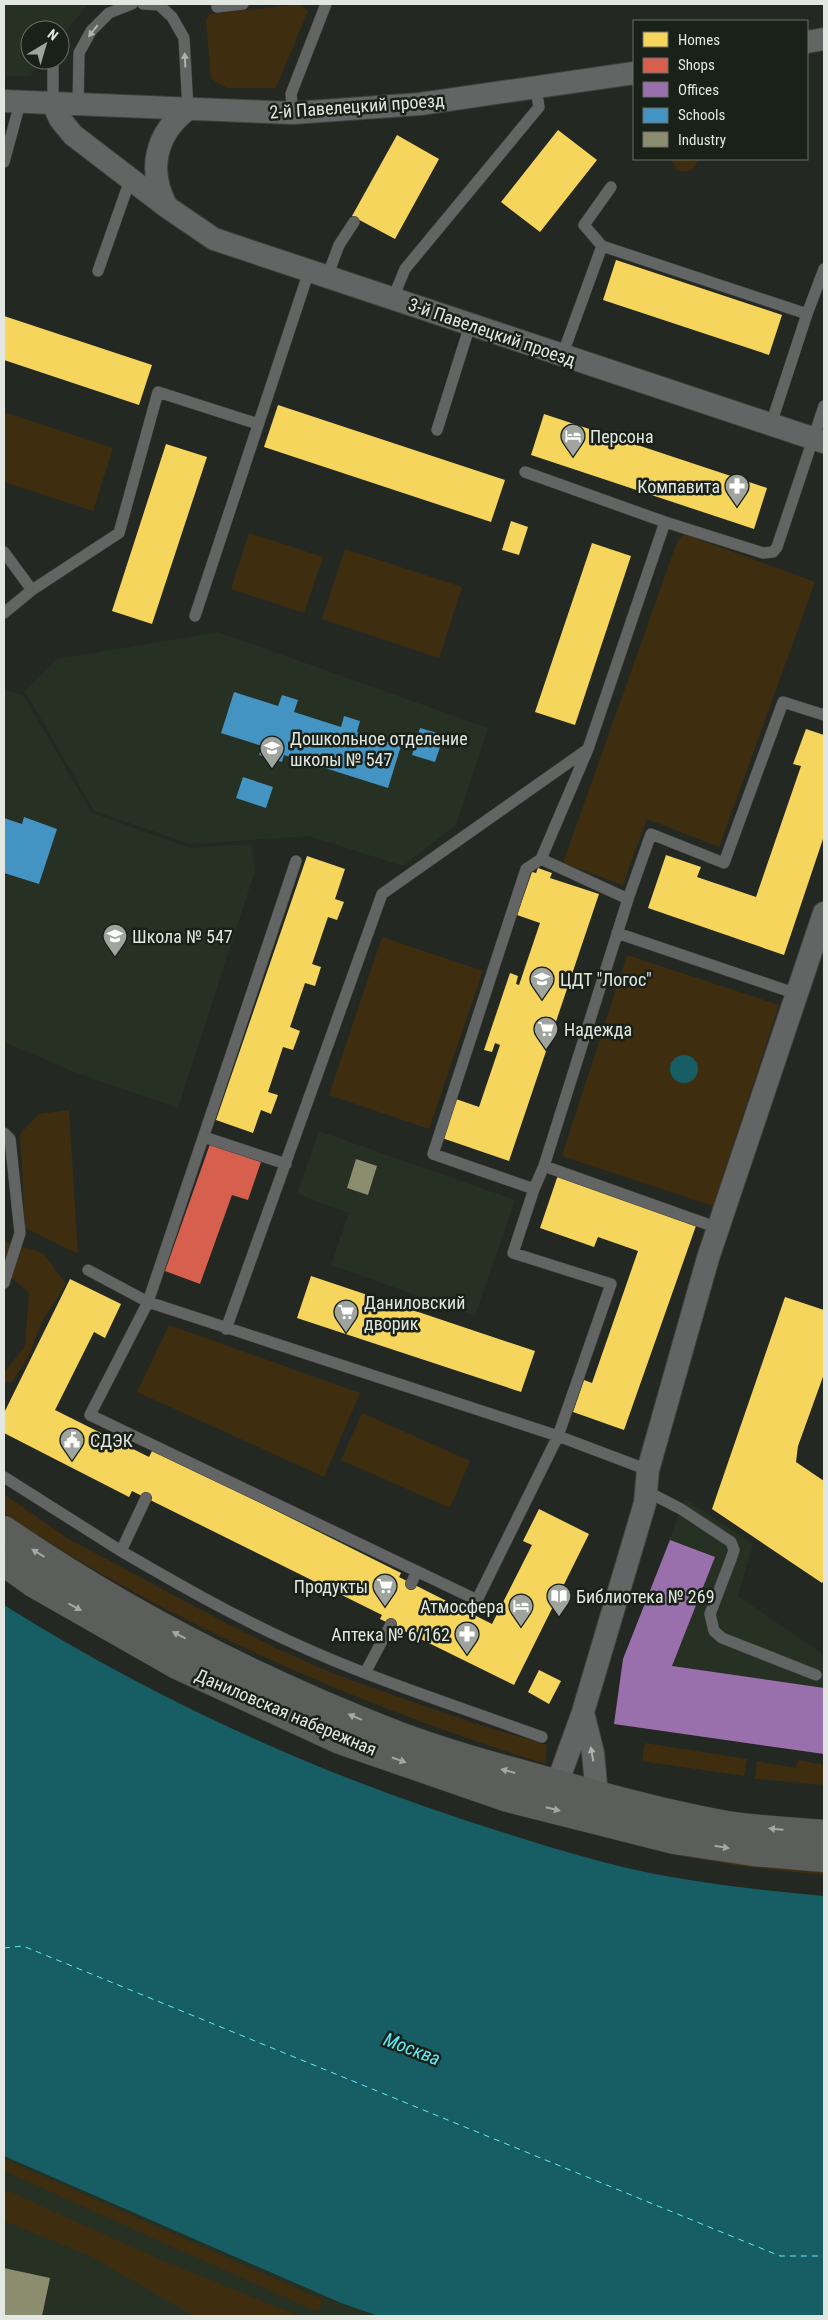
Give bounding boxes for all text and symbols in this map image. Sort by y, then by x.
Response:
north arrow [20,20,70,70]
legend [633,20,808,160]
one-way arrow [87,24,98,37]
text: N [45,26,61,44]
text: Homes [678,31,720,49]
one-way arrow [181,52,189,68]
text: Shops [678,56,715,74]
text: Offices [678,81,719,99]
street label: 2-й Павелецкий проезд [269,89,446,123]
text: Schools [678,106,725,124]
text: Industry [678,131,726,149]
street label: 3-й Павелецкий проезд [406,294,579,371]
hotel icon: Персона [560,423,586,457]
place label: Персона [590,426,654,447]
pharmacy icon: Компавита [724,473,750,507]
place label: Компавита [637,476,720,497]
place label: Дошкольное отделение школы № 547 [290,728,468,770]
school or university icon: Дошкольное отделение школы № 547 [259,735,285,769]
school or university icon: Школа № 547 [102,923,128,957]
place label: Школа № 547 [132,926,233,947]
school or university icon: ЦДТ "Логос" [529,966,555,1000]
place label: ЦДТ "Логос" [560,969,652,990]
supermarket icon: Надежда [533,1016,559,1050]
place label: Надежда [564,1019,632,1040]
place label: Даниловский дворик [364,1292,465,1334]
supermarket icon: Даниловский дворик [333,1299,359,1333]
public building icon: СДЭК [59,1427,85,1461]
place label: СДЭК [90,1430,133,1451]
one-way arrow [32,1548,45,1557]
supermarket icon: Продукты [372,1573,398,1607]
place label: Продукты [294,1576,368,1597]
library icon: Библиотека № 269 [546,1583,572,1617]
place label: Библиотека № 269 [576,1586,715,1607]
hotel icon: Атмосфера [508,1593,534,1627]
place label: Атмосфера [420,1596,504,1617]
one-way arrow [67,1603,82,1611]
pharmacy icon: Аптека № 6/162 [454,1621,480,1655]
place label: Аптека № 6/162 [331,1624,450,1645]
one-way arrow [171,1631,186,1639]
street label: Даниловская набережная [192,1664,380,1760]
one-way arrow [348,1713,362,1721]
one-way arrow [588,1745,596,1761]
one-way arrow [391,1757,406,1764]
one-way arrow [501,1766,516,1774]
one-way arrow [546,1805,561,1813]
one-way arrow [767,1825,783,1833]
one-way arrow [715,1844,731,1852]
water label: Москва [380,2028,444,2070]

